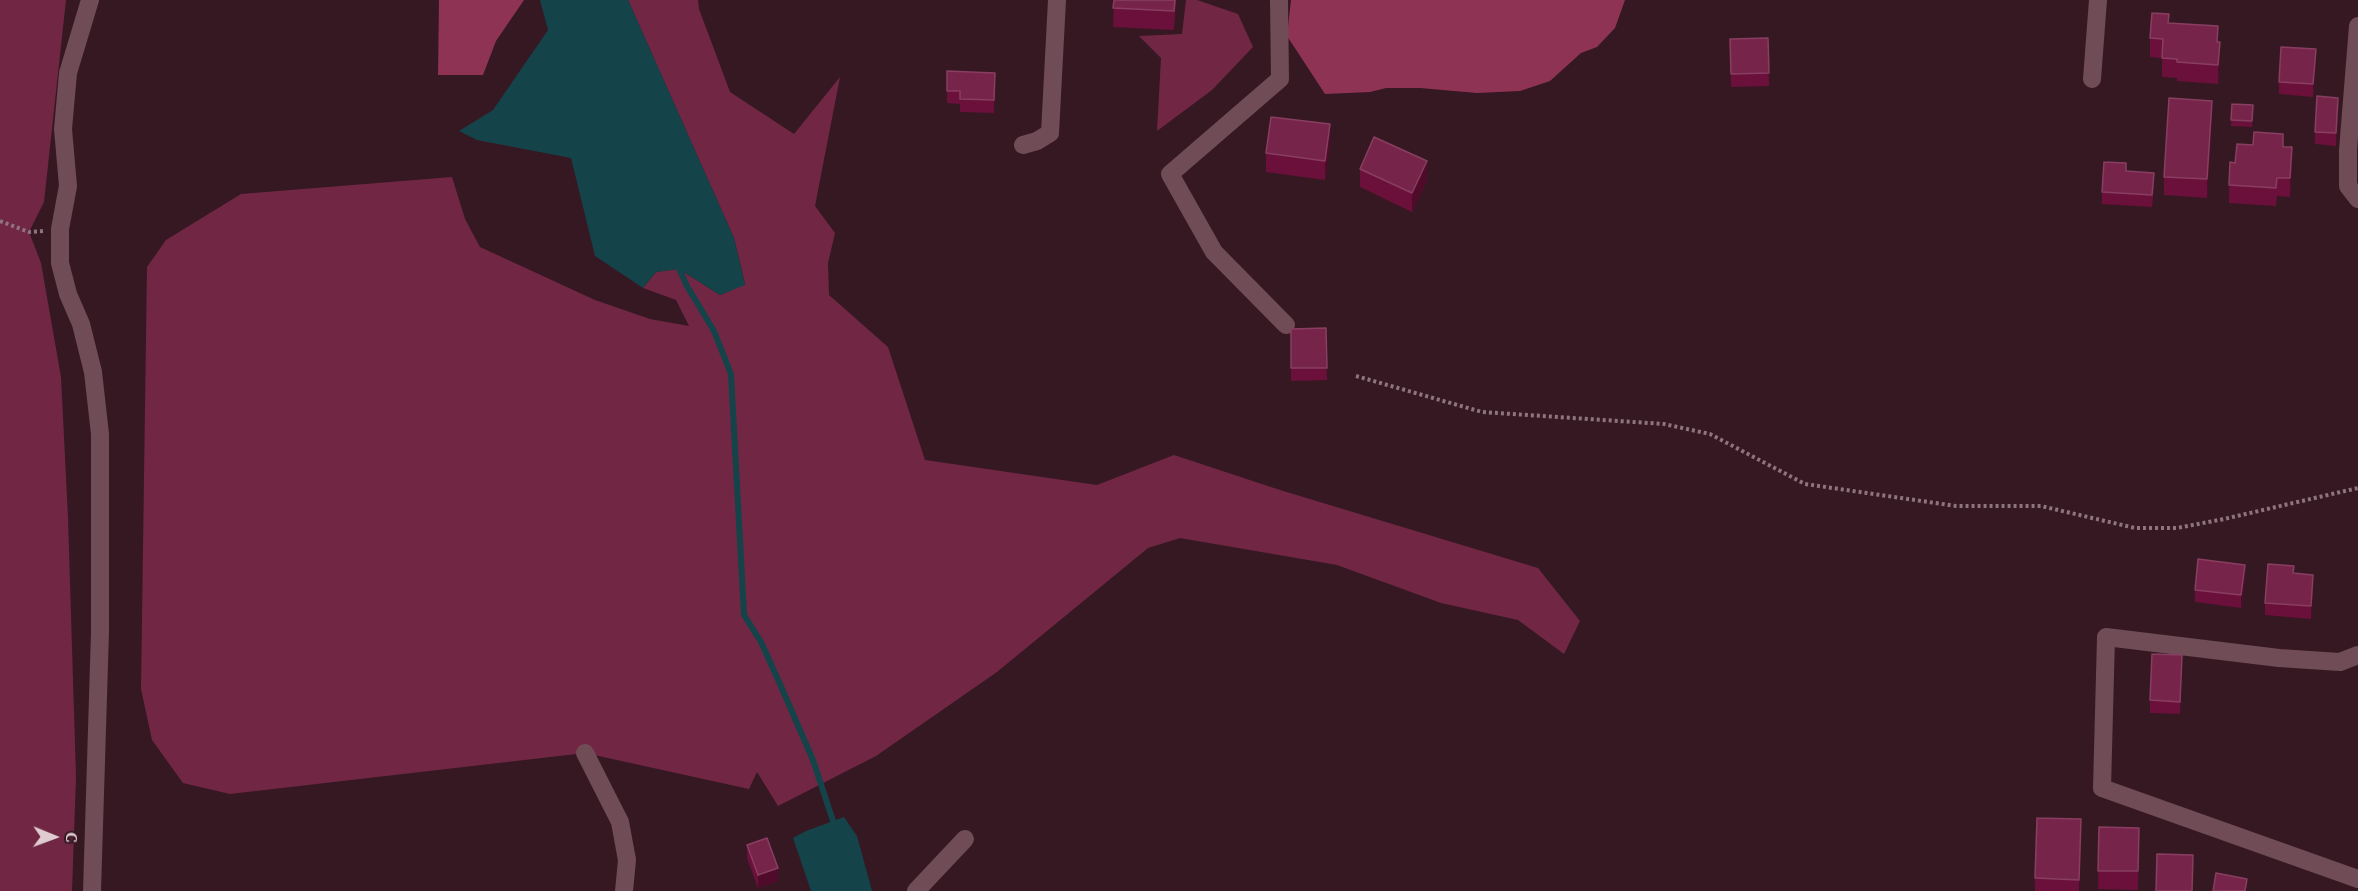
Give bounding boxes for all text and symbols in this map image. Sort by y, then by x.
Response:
north arrow [24,807,84,867]
text: С [61,832,83,842]

